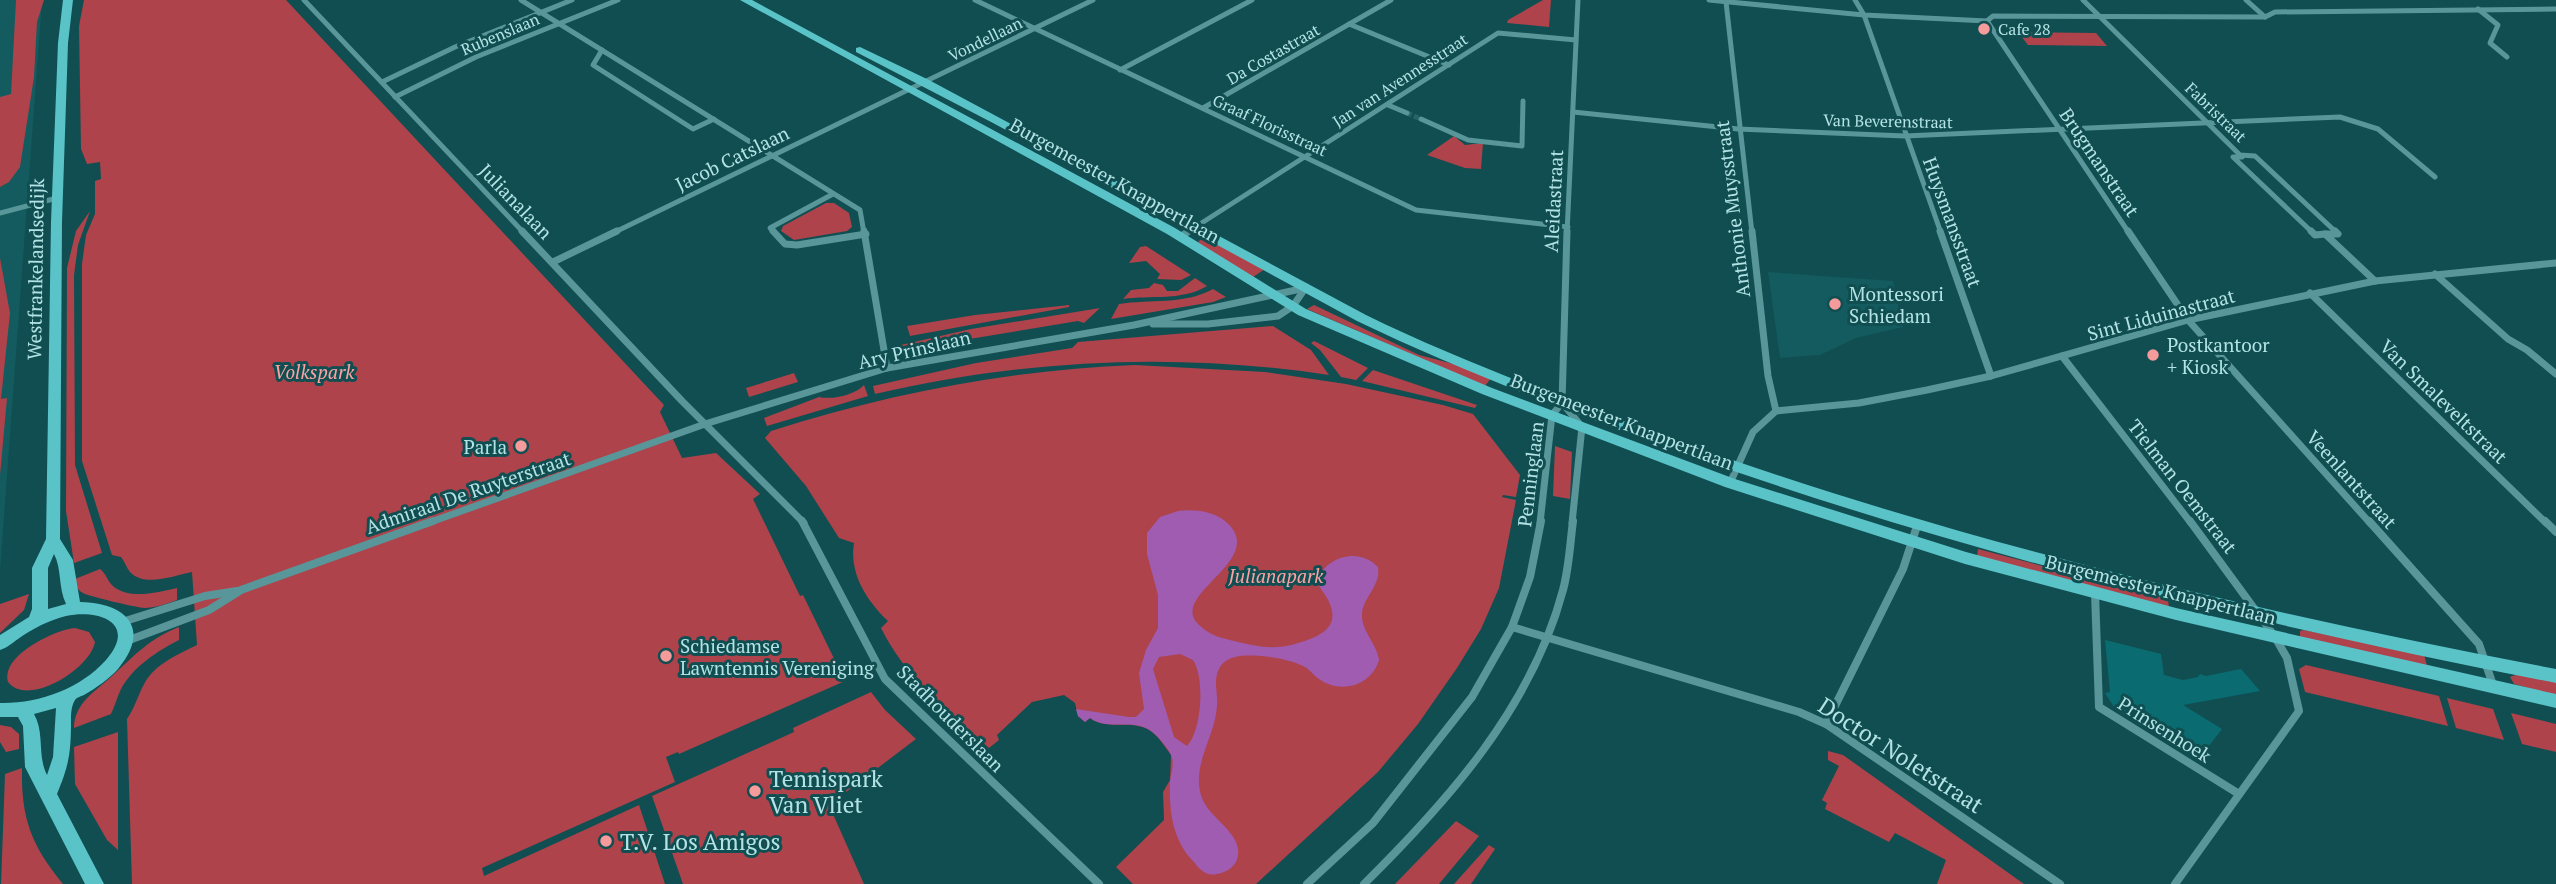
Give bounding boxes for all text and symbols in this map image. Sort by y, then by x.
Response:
street label: Rubenslaan [457,7,543,60]
street label: Vondellaan [944,11,1026,66]
street label: Da Costastraat [1222,18,1324,90]
place label: Cafe 28 [1998,18,2051,40]
marker: Cafe 28 [1976,21,1992,37]
street label: Jan van Avennesstraat [1328,28,1472,132]
street label: Fabristraat [2180,77,2252,147]
street label: Graaf Florisstraat [1209,89,1331,161]
street label: Brugmanstraat [2054,103,2146,221]
street label: Van Beverenstraat [1823,109,1953,133]
street label: Burgemeester Knappertlaan [1006,112,1224,248]
street label: Anthonie Muysstraat [1709,119,1755,299]
street label: Jacob Catslaan [671,120,793,196]
street label: Aleidastraat [1538,149,1568,253]
street label: Huysmansstraat [1918,153,1988,291]
street label: Julianalaan [474,158,558,244]
street label: Westfrankelandsedijk [21,178,49,360]
place label: Montessori Schiedam [1849,281,1944,328]
street label: Sint Liduinastraat [2084,282,2238,346]
marker: Montessori Schiedam [1827,296,1843,312]
street label: Ary Prinslaan [855,324,973,374]
place label: Postkantoor + Kiosk [2167,332,2270,379]
street label: Van Smaleveltstraat [2375,333,2513,469]
marker: Postkantoor + Kiosk [2145,347,2161,363]
park label: Volkspark [274,359,355,384]
street label: Burgemeester Knappertlaan [1507,367,1737,475]
street label: Tielman Oemstraat [2123,414,2243,558]
street label: Penninglaan [1511,420,1549,528]
street label: Veenlantstraat [2301,425,2403,533]
place label: Parla [463,434,507,459]
marker: Parla [513,438,529,454]
street label: Admiraal De Ruyterstraat [362,445,574,539]
street label: Burgemeester Knappertlaan [2043,548,2279,630]
park label: Julianapark [1228,563,1324,588]
place label: Schiedamse Lawntennis Vereniging [680,633,875,680]
marker: Schiedamse Lawntennis Vereniging [658,648,674,664]
street label: Stadhouderslaan [892,659,1010,777]
street label: Doctor Noletstraat [1812,690,1990,820]
street label: Prinsenhoek [2114,690,2217,768]
place label: Tennispark Van Vliet [769,763,883,820]
marker: Tennispark Van Vliet [747,783,763,799]
place label: T.V. Los Amigos [620,826,780,857]
marker: T.V. Los Amigos [598,833,614,849]

